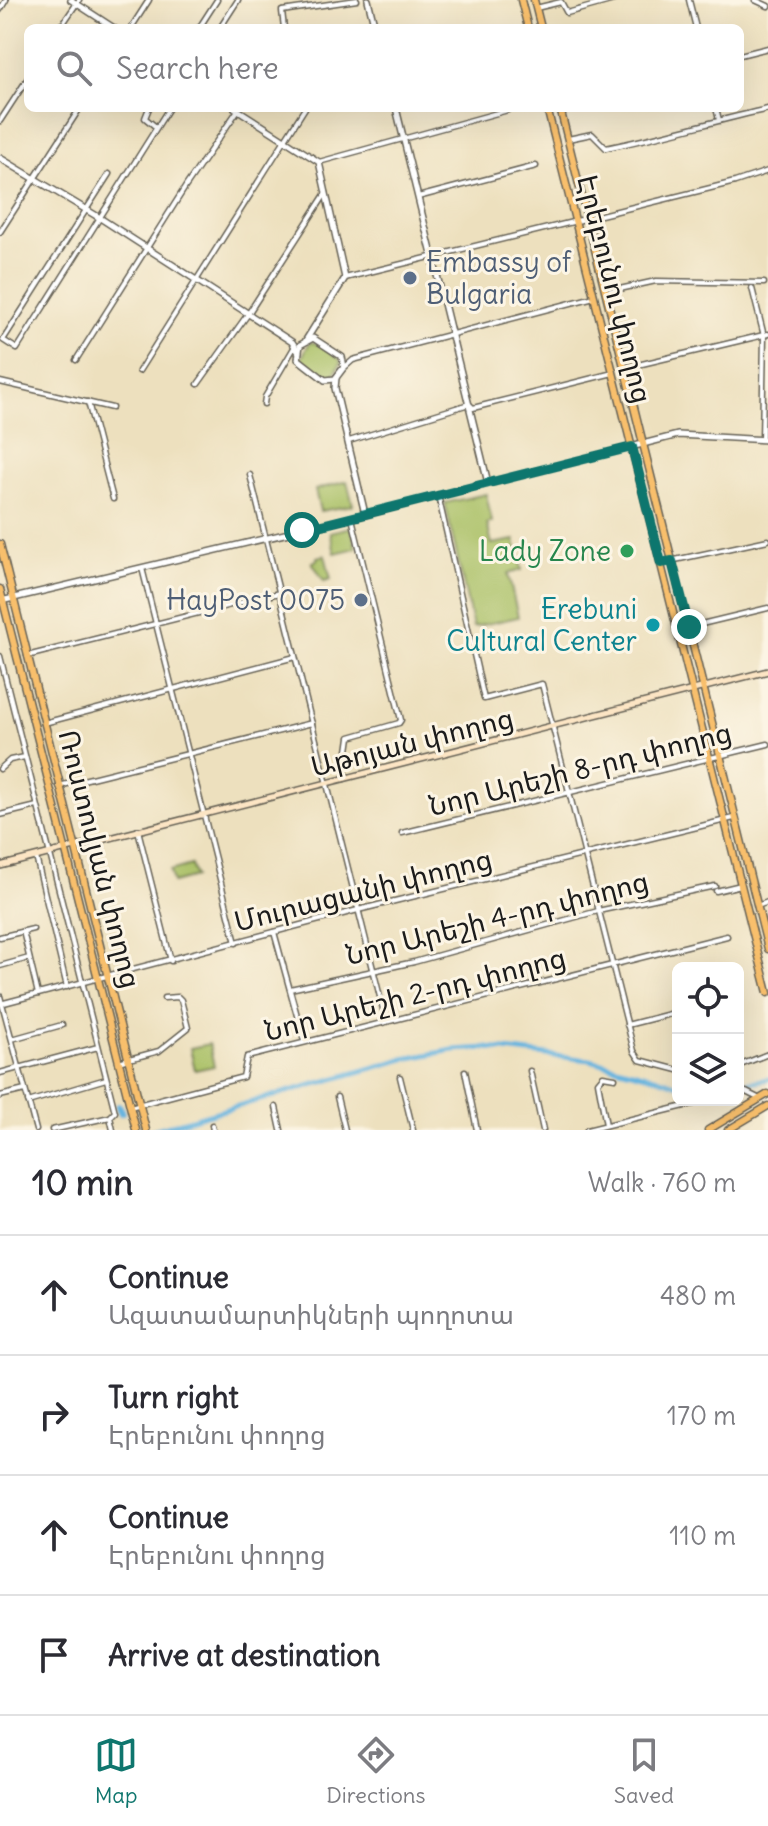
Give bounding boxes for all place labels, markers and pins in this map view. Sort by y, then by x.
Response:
place label: Embassy of Bulgaria [426,244,572,312]
marker: Embassy of Bulgaria [401,269,419,287]
place label: Lady Zone [479,533,611,569]
marker: Lady Zone [618,542,636,560]
place label: HayPost 0075 [166,582,345,618]
marker: HayPost 0075 [352,591,370,609]
place label: Erebuni Cultural Center [446,591,637,659]
marker: Erebuni Cultural Center [644,616,662,634]

